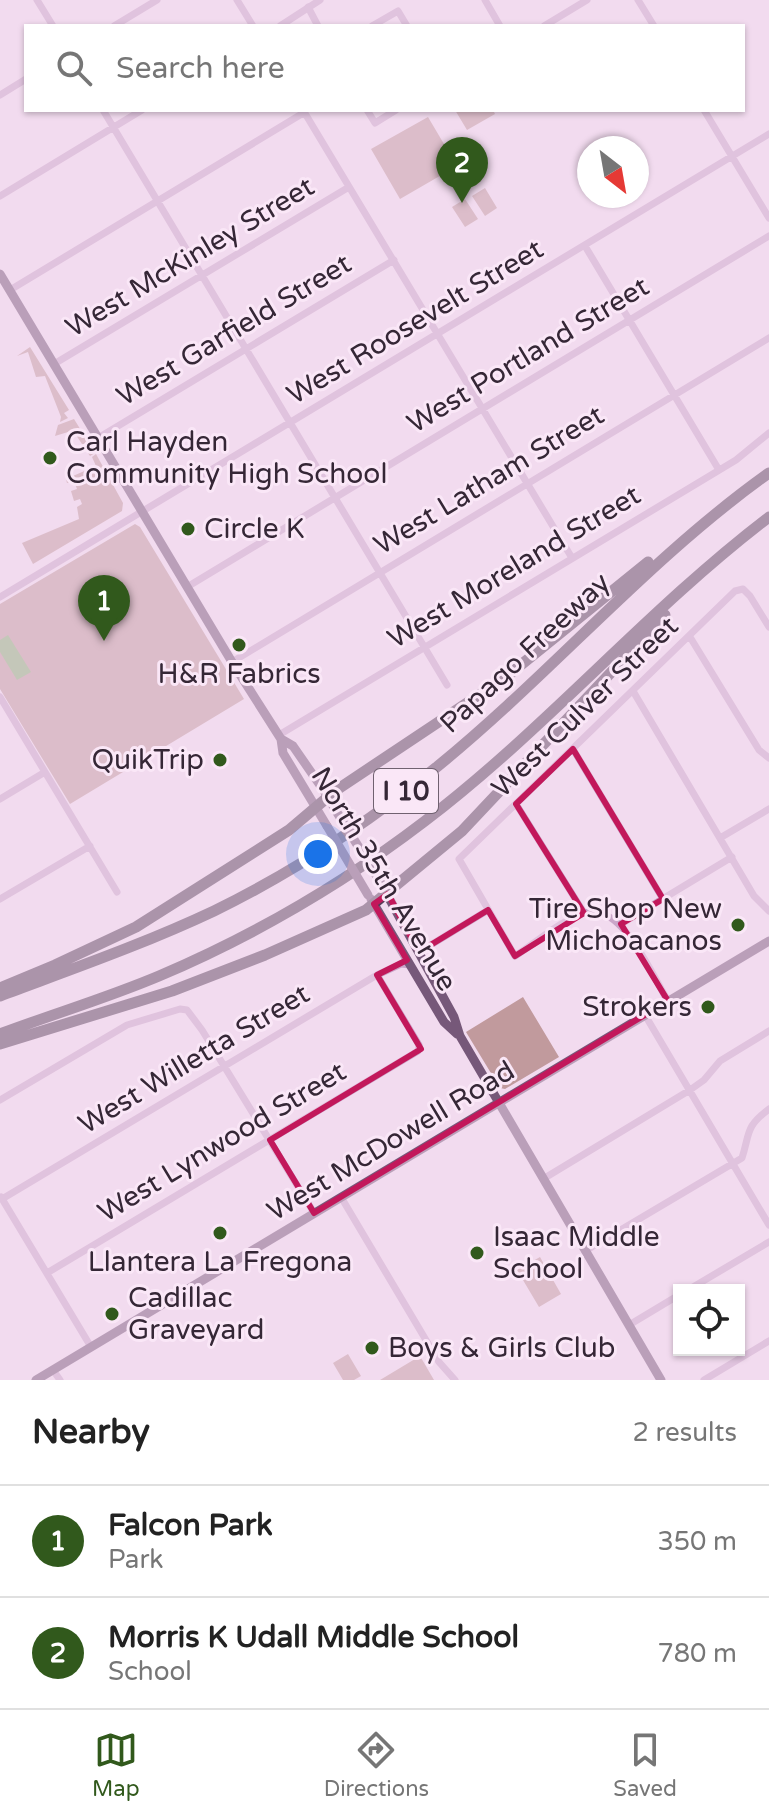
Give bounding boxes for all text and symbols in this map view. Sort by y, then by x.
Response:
search box [24,24,745,112]
icon: search [52,46,96,90]
text: Search here [116,50,285,87]
north arrow [577,136,649,208]
pin: 2 [436,137,488,203]
street label: West McKinley Street [60,169,321,345]
street label: West Roosevelt Street [281,232,549,412]
street label: West Garfield Street [111,246,358,413]
street label: West Portland Street [401,269,655,441]
street label: West Latham Street [368,398,610,562]
place label: Carl Hayden Community High School [66,425,387,491]
marker: Carl Hayden Community High School [41,449,59,467]
street label: West Moreland Street [381,478,647,656]
place label: Circle K [204,512,305,546]
marker: Circle K [179,520,197,538]
street label: Papago Freeway [433,566,617,740]
pin: 1 [78,575,130,641]
street label: West Culver Street [485,609,685,805]
marker: H&R Fabrics [230,636,248,654]
place label: H&R Fabrics [157,657,321,691]
place label: QuikTrip [91,743,204,777]
marker: QuikTrip [211,751,229,769]
street label: North 35th Avenue [304,761,464,997]
road number: I 10 [374,769,438,813]
your location [298,834,338,874]
place label: Tire Shop New Michoacanos [529,892,722,958]
marker: Tire Shop New Michoacanos [729,916,747,934]
street label: West Willetta Street [72,976,316,1141]
place label: Strokers [582,990,692,1024]
marker: Strokers [699,998,717,1016]
street label: West Lynwood Street [92,1054,352,1229]
street label: West McDowell Road [261,1054,521,1228]
place label: Isaac Middle School [493,1220,660,1286]
marker: Llantera La Fregona [211,1224,229,1242]
marker: Isaac Middle School [468,1244,486,1262]
place label: Llantera La Fregona [88,1245,352,1279]
place label: Cadillac Graveyard [128,1281,264,1347]
map controls [673,1284,745,1356]
button: locate [673,1284,745,1356]
marker: Cadillac Graveyard [103,1305,121,1323]
place label: Boys & Girls Club [388,1331,615,1365]
marker: Boys & Girls Club [363,1339,381,1357]
text: Nearby [32,1412,150,1453]
text: 2 results [632,1417,737,1448]
text: Falcon Park [108,1507,273,1544]
text: 1 [50,1526,66,1557]
text: 350 m [657,1526,737,1557]
text: Park [108,1544,164,1575]
text: Morris K Udall Middle School [108,1619,519,1656]
text: 2 [50,1638,66,1669]
text: 780 m [657,1638,737,1669]
text: School [108,1656,192,1687]
tab: Map [92,1728,140,1802]
tab: Directions [324,1728,429,1802]
tab: Saved [613,1728,677,1802]

